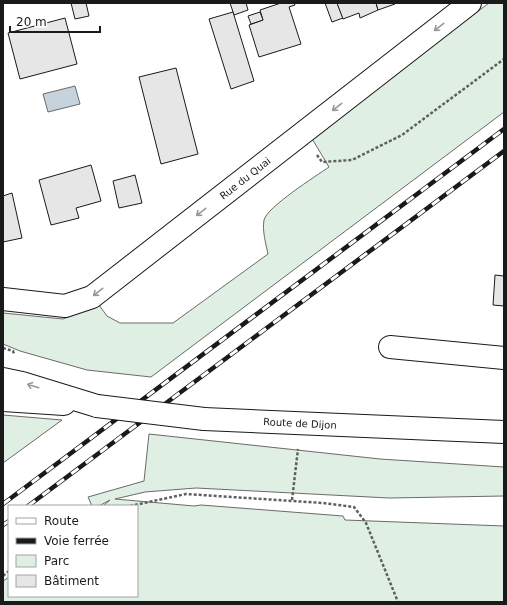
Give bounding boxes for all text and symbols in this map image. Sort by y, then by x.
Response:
scale bar [10,8,100,34]
text: 20 m [16,15,47,29]
one-way arrow [434,23,445,31]
one-way arrow [331,102,342,111]
street label: Rue du Quai [218,155,273,202]
one-way arrow [195,208,206,217]
one-way arrow [93,288,104,297]
one-way arrow [27,382,40,389]
street label: Route de Dijon [263,416,337,431]
legend [8,505,138,597]
text: Route [44,514,79,528]
text: Voie ferrée [44,534,109,548]
text: Parc [44,554,69,568]
text: Bâtiment [44,574,99,588]

